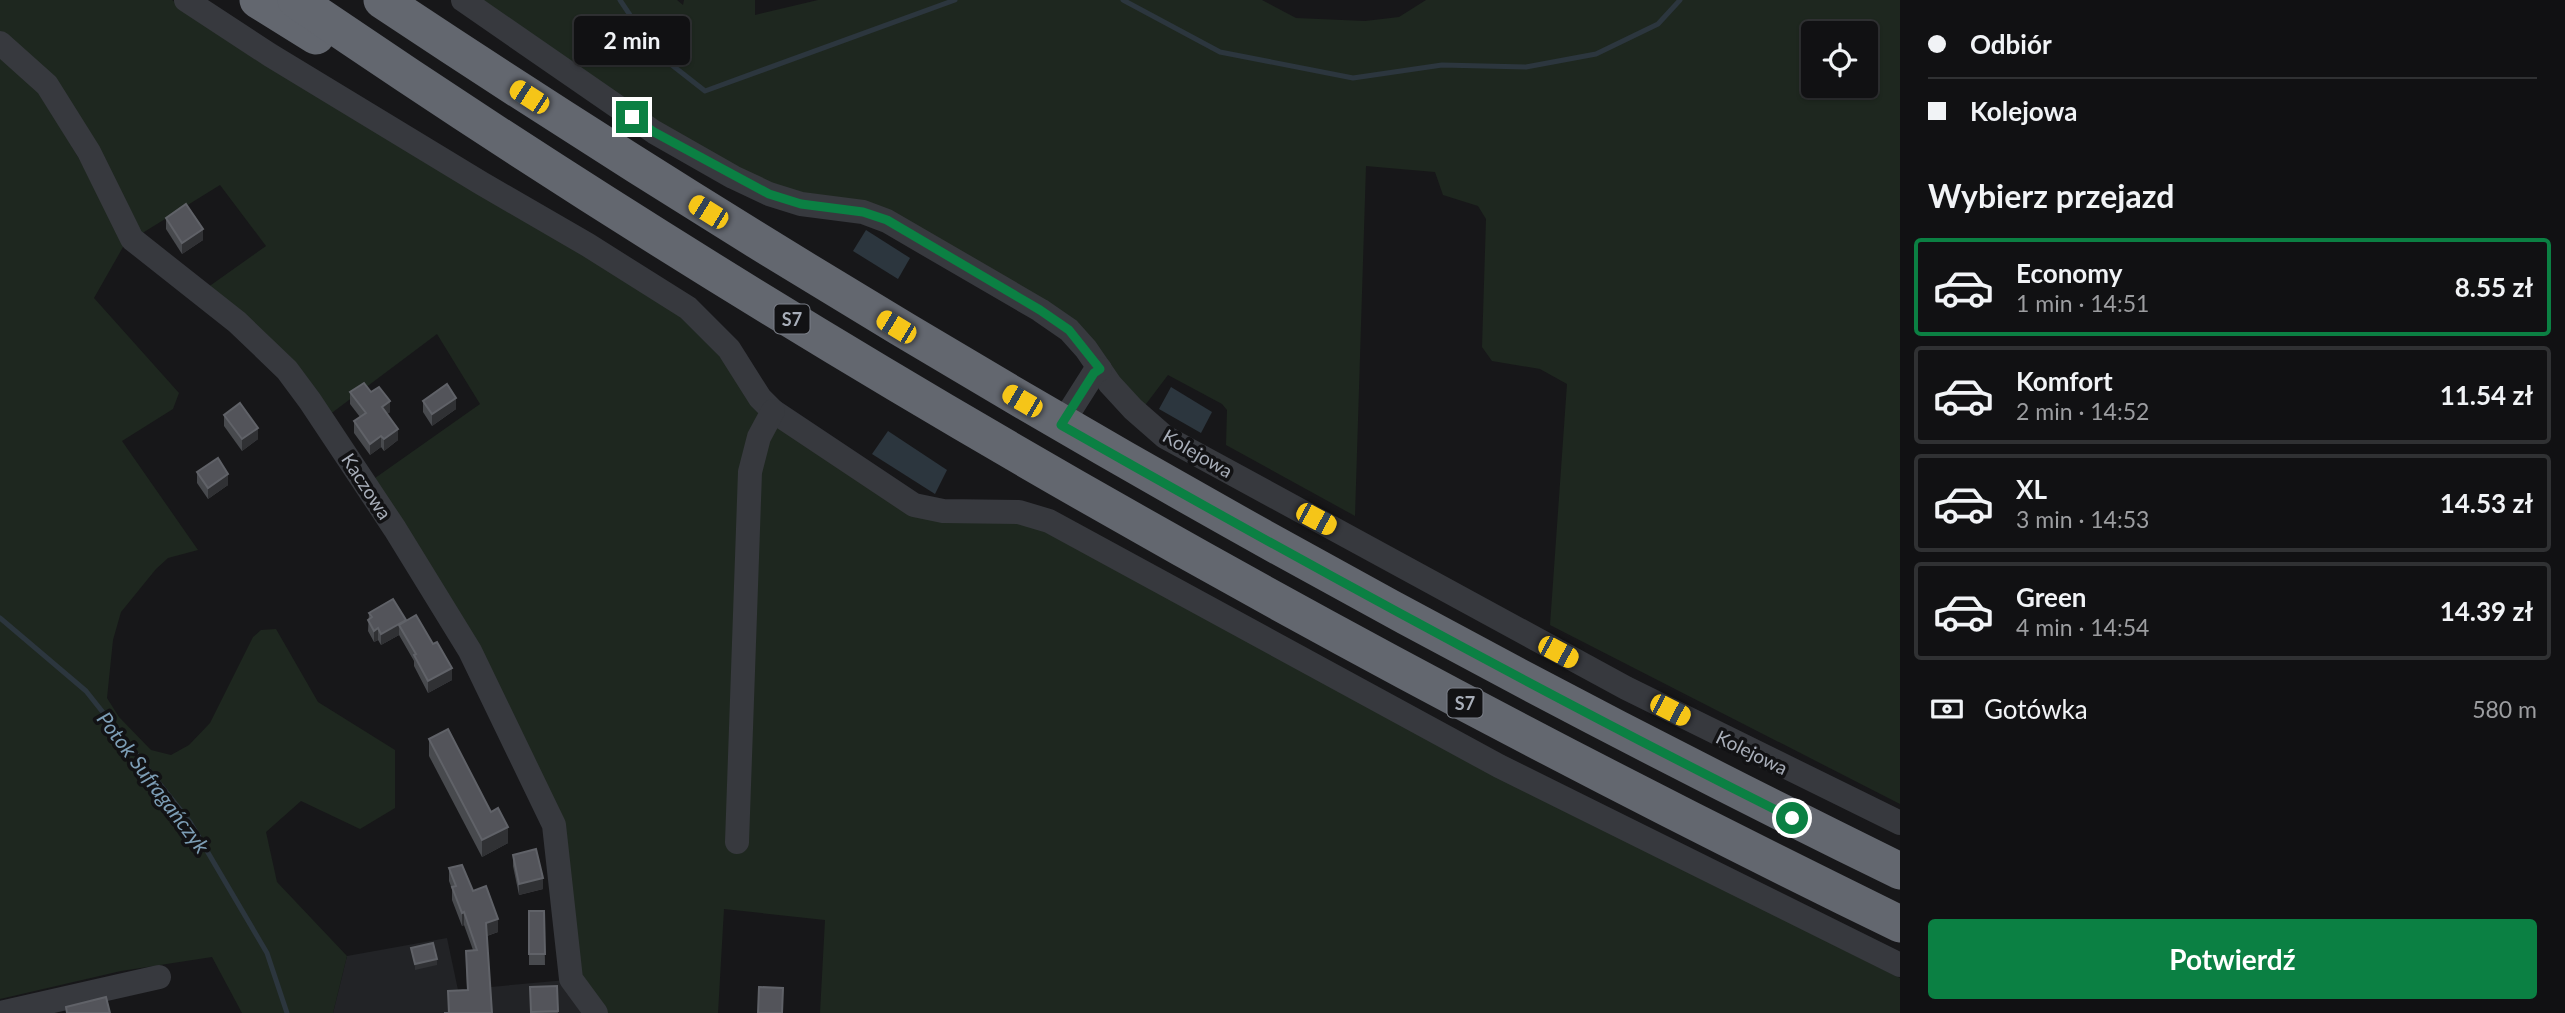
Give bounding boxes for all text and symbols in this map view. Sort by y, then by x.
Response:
callout: 2 min [574,16,690,64]
map controls [1801,21,1878,98]
button: locate [1801,21,1878,98]
text: 2 min [603,26,661,54]
text: Odbiór [1970,28,2052,60]
car [506,77,553,117]
text: Kolejowa [1970,95,2077,127]
route end [616,101,648,133]
text: Wybierz przejazd [1928,176,2174,215]
car [685,192,732,232]
icon: car [1932,256,1995,319]
text: Economy [2016,257,2122,289]
text: 8.55 zł [2455,271,2533,303]
text: 1 min · 14:51 [2016,289,2149,317]
road number: S7 [774,304,810,334]
car [873,307,920,347]
icon: car [1932,364,1995,427]
text: Komfort [2016,365,2113,397]
text: 11.54 zł [2440,379,2533,411]
car [999,381,1046,421]
text: 2 min · 14:52 [2016,397,2149,425]
street label: Kolejowa [1159,424,1237,482]
street label: Kaczowa [337,449,397,523]
icon: car [1932,472,1995,535]
text: XL [2016,473,2047,505]
text: 14.53 zł [2440,487,2533,519]
car [1293,500,1340,538]
text: 3 min · 14:53 [2016,505,2149,533]
icon: car [1932,580,1995,643]
text: Green [2016,581,2086,613]
text: 14.39 zł [2440,595,2533,627]
text: 4 min · 14:54 [2016,613,2149,641]
car [1535,633,1582,671]
road number: S7 [1448,688,1482,718]
icon: cash [1928,690,1966,728]
car [1647,691,1694,729]
text: Gotówka [1984,693,2088,725]
text: 580 m [2472,695,2537,723]
water label: Potok Sufragańczyk [93,706,216,859]
street label: Kolejowa [1713,725,1791,779]
route start [1776,802,1808,834]
button: Potwierdź [1928,919,2537,999]

